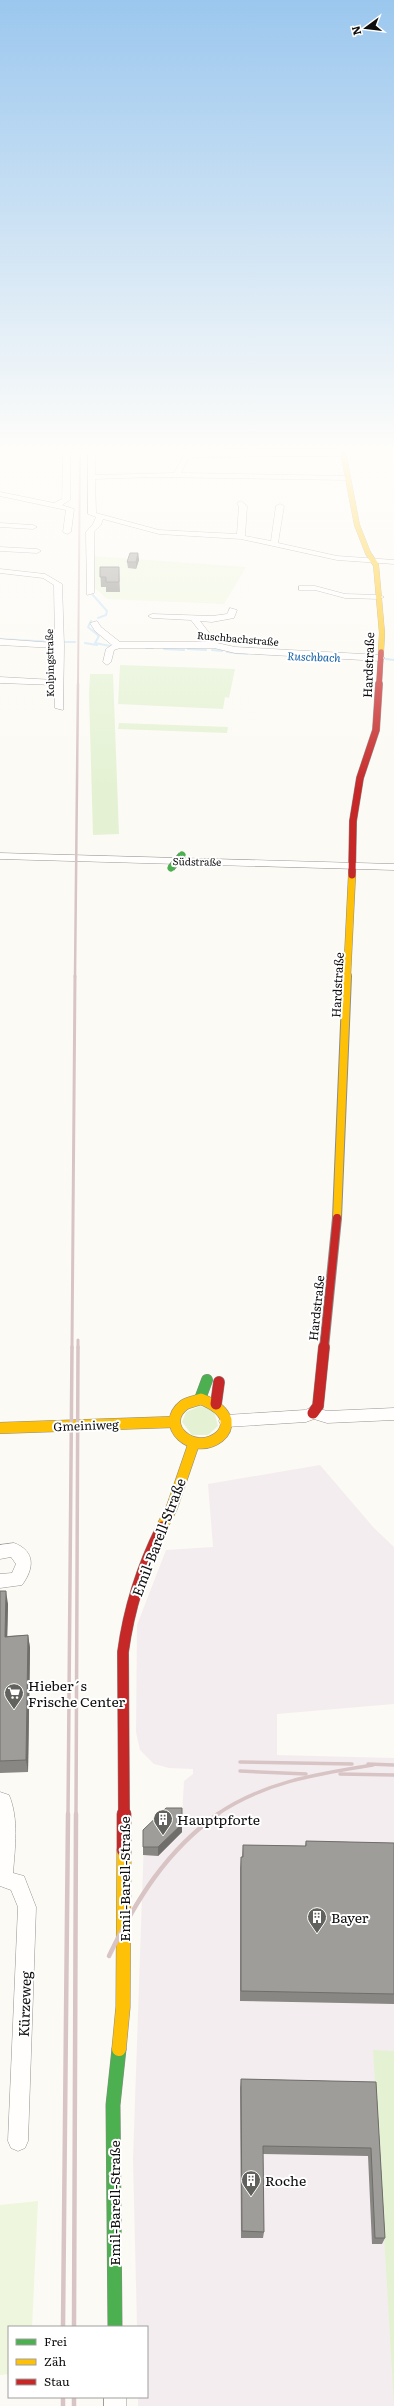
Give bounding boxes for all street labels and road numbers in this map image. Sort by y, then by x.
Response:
street label: Ruschbachstraße [196,627,280,649]
street label: Kolpingstraße [41,629,57,697]
street label: Hardstraße [358,632,378,698]
street label: Südstraße [173,853,221,869]
street label: Hardstraße [326,952,348,1018]
street label: Hardstraße [304,1274,328,1342]
street label: Gmeiniweg [53,1415,119,1435]
street label: Emil-Barell-Straße [126,1475,190,1599]
street label: Emil-Barell-Straße [114,1816,134,1942]
street label: Kürzeweg [13,1970,35,2037]
street label: Emil-Barell-Straße [104,2140,124,2266]

